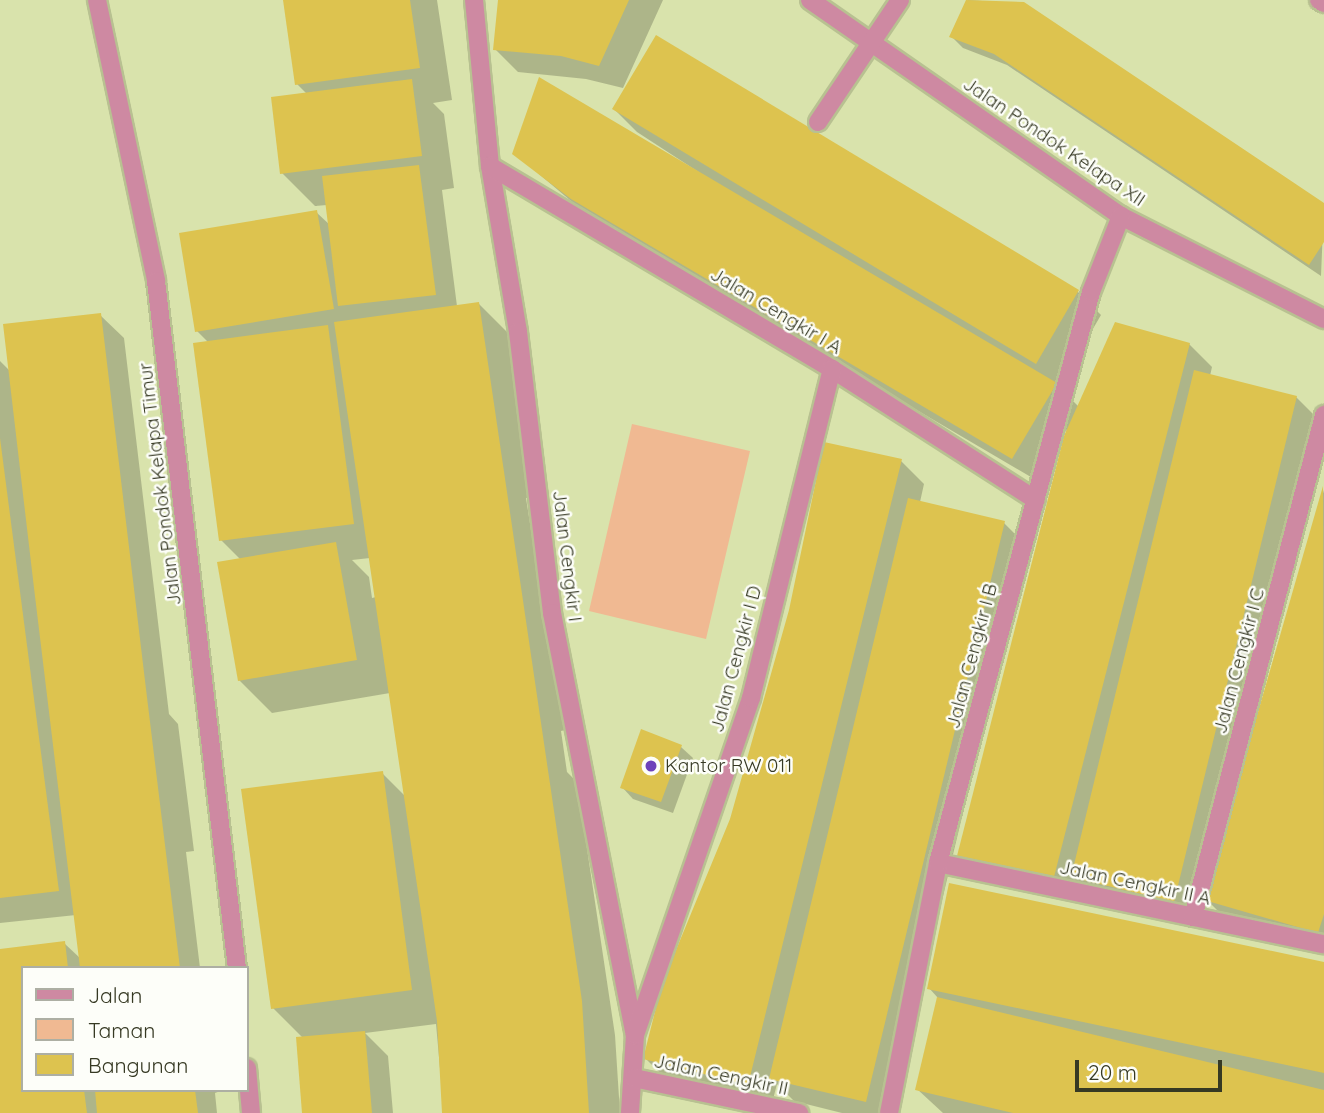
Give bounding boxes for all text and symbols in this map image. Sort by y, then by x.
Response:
street label: Jalan Pondok Kelapa XII [959,73,1149,211]
street label: Jalan Cengkir I A [706,263,846,359]
street label: Jalan Pondok Kelapa Timur [134,361,186,607]
street label: Jalan Cengkir I [548,489,586,623]
street label: Jalan Cengkir I B [942,581,1002,731]
street label: Jalan Cengkir I D [705,583,767,735]
street label: Jalan Cengkir I C [1209,586,1269,736]
place label: Kantor RW 011 [665,755,792,777]
marker: Kantor RW 011 [643,758,659,774]
street label: Jalan Cengkir II A [1057,856,1213,910]
legend [21,966,248,1092]
text: Jalan [88,982,142,1008]
text: Taman [88,1017,155,1043]
scale bar [1079,1046,1226,1090]
street label: Jalan Cengkir II [652,1050,790,1100]
text: Bangunan [88,1052,188,1078]
text: 20 m [1088,1059,1137,1085]

